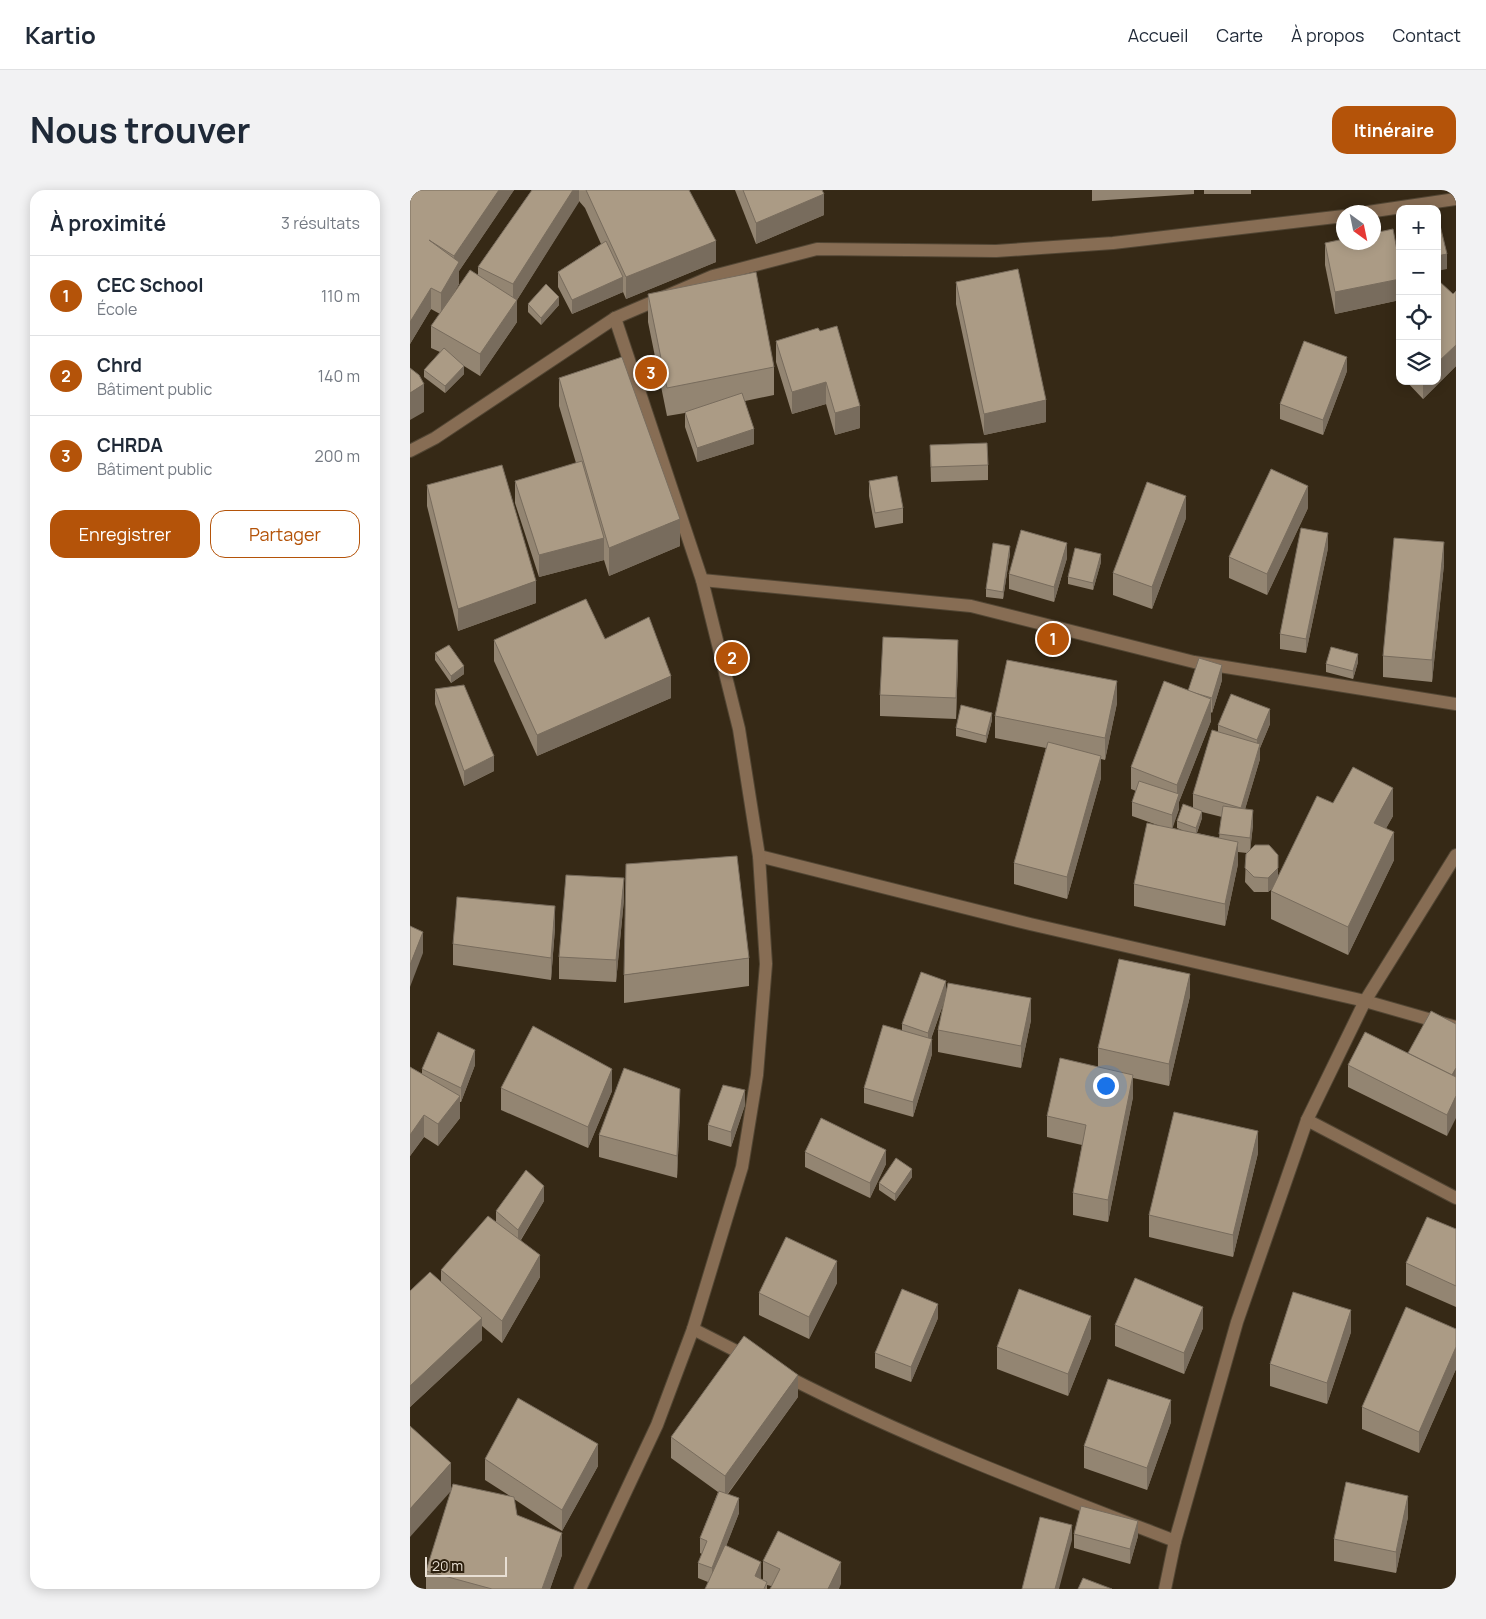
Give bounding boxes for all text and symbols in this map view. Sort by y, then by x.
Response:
text: Kartio [25,18,96,51]
text: Accueil [1128,23,1188,47]
text: Carte [1216,23,1263,47]
text: À propos [1291,23,1364,47]
text: Contact [1392,23,1461,47]
text: Nous trouver [30,106,251,154]
button: Itinéraire [1332,106,1456,154]
north arrow [1336,205,1381,250]
map controls [1396,205,1441,385]
button: + [1396,205,1441,250]
text: À proximité [50,209,166,237]
text: 3 résultats [281,212,360,234]
button: − [1396,250,1441,295]
text: CEC School [97,272,204,298]
text: 1 [62,285,70,307]
text: 110 m [321,285,360,307]
button: locate [1396,295,1441,340]
text: École [97,298,137,320]
button: layers [1396,340,1441,385]
text: Chrd [97,352,142,378]
pin: 3 [635,354,667,392]
text: 2 [61,365,71,387]
text: 140 m [318,365,360,387]
text: Bâtiment public [97,378,212,400]
text: CHRDA [97,432,163,458]
text: 3 [61,445,71,467]
text: 200 m [315,445,360,467]
text: Bâtiment public [97,458,212,480]
button: Enregistrer [50,510,200,558]
button: Partager [210,510,360,558]
pin: 1 [1037,620,1069,658]
pin: 2 [716,639,748,677]
your location [1093,1073,1119,1099]
scale bar [425,1554,508,1577]
text: 20 m [432,1556,463,1575]

